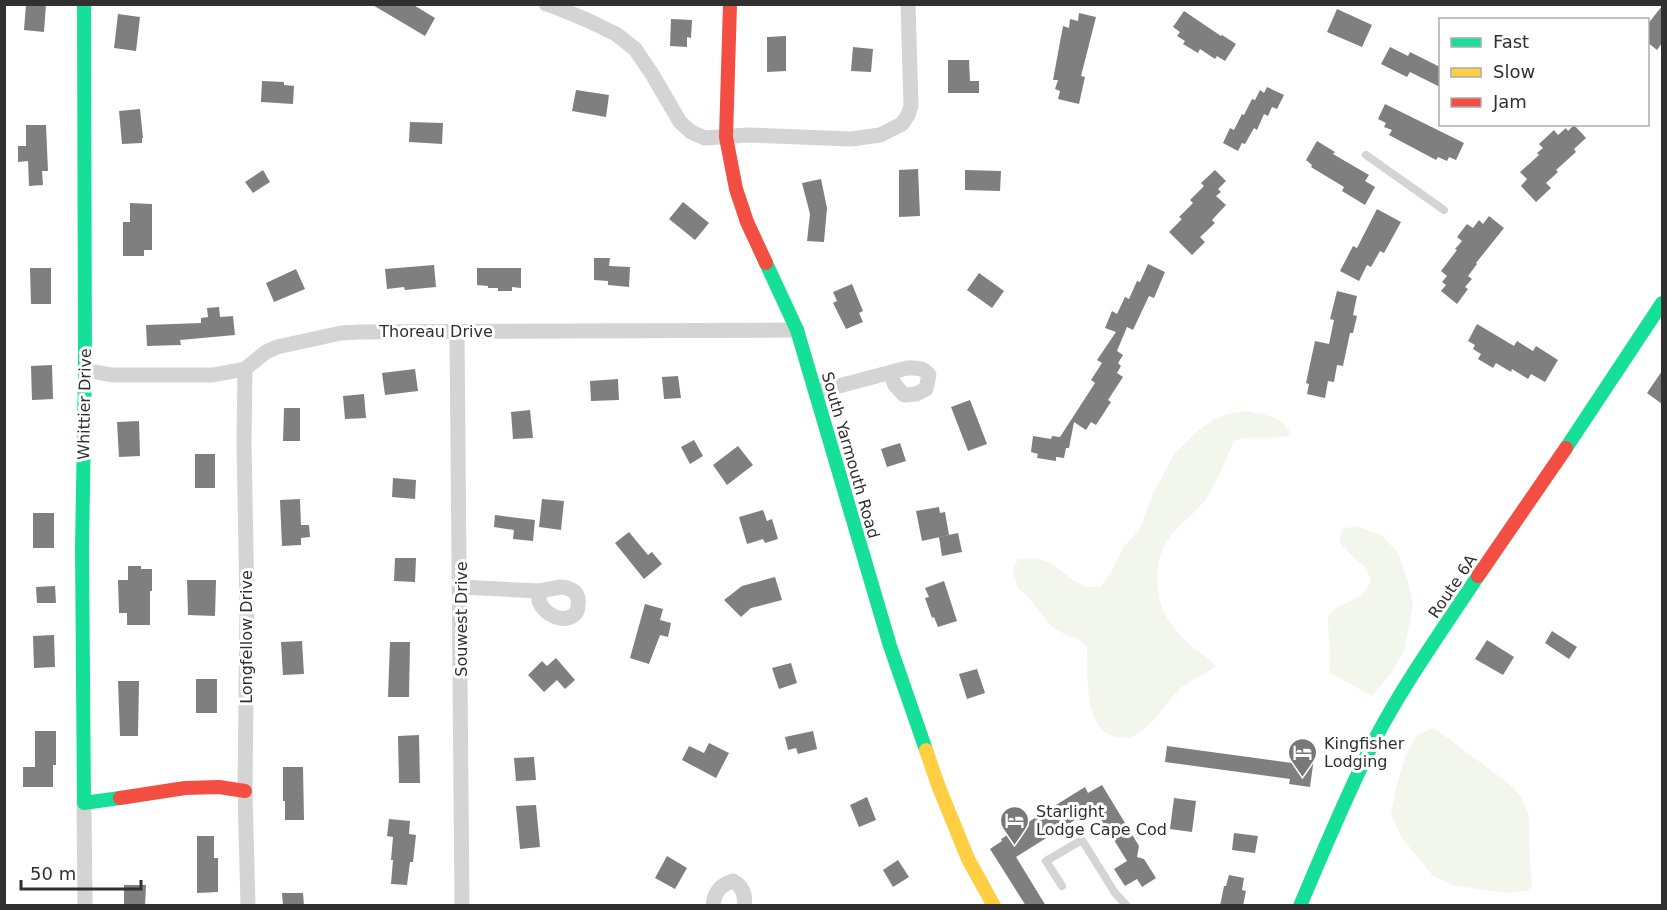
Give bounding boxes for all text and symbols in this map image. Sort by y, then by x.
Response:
legend [1439,18,1649,126]
text: Fast [1493,31,1529,52]
text: Slow [1493,61,1535,82]
text: Jam [1492,91,1527,112]
street label: Thoreau Drive [378,322,493,341]
street label: Whittier Drive [74,348,95,460]
street label: South Yarmouth Road [818,370,883,541]
street label: Route 6A [1424,551,1481,622]
street label: Souwest Drive [452,561,471,677]
street label: Longfellow Drive [237,570,256,704]
place label: Kingfisher Lodging [1324,734,1405,771]
hotel icon: Kingfisher Lodging [1287,736,1319,778]
place label: Starlight Lodge Cape Cod [1036,802,1167,839]
hotel icon: Starlight Lodge Cape Cod [999,804,1031,846]
scale bar [21,853,141,891]
text: 50 m [30,863,76,884]

